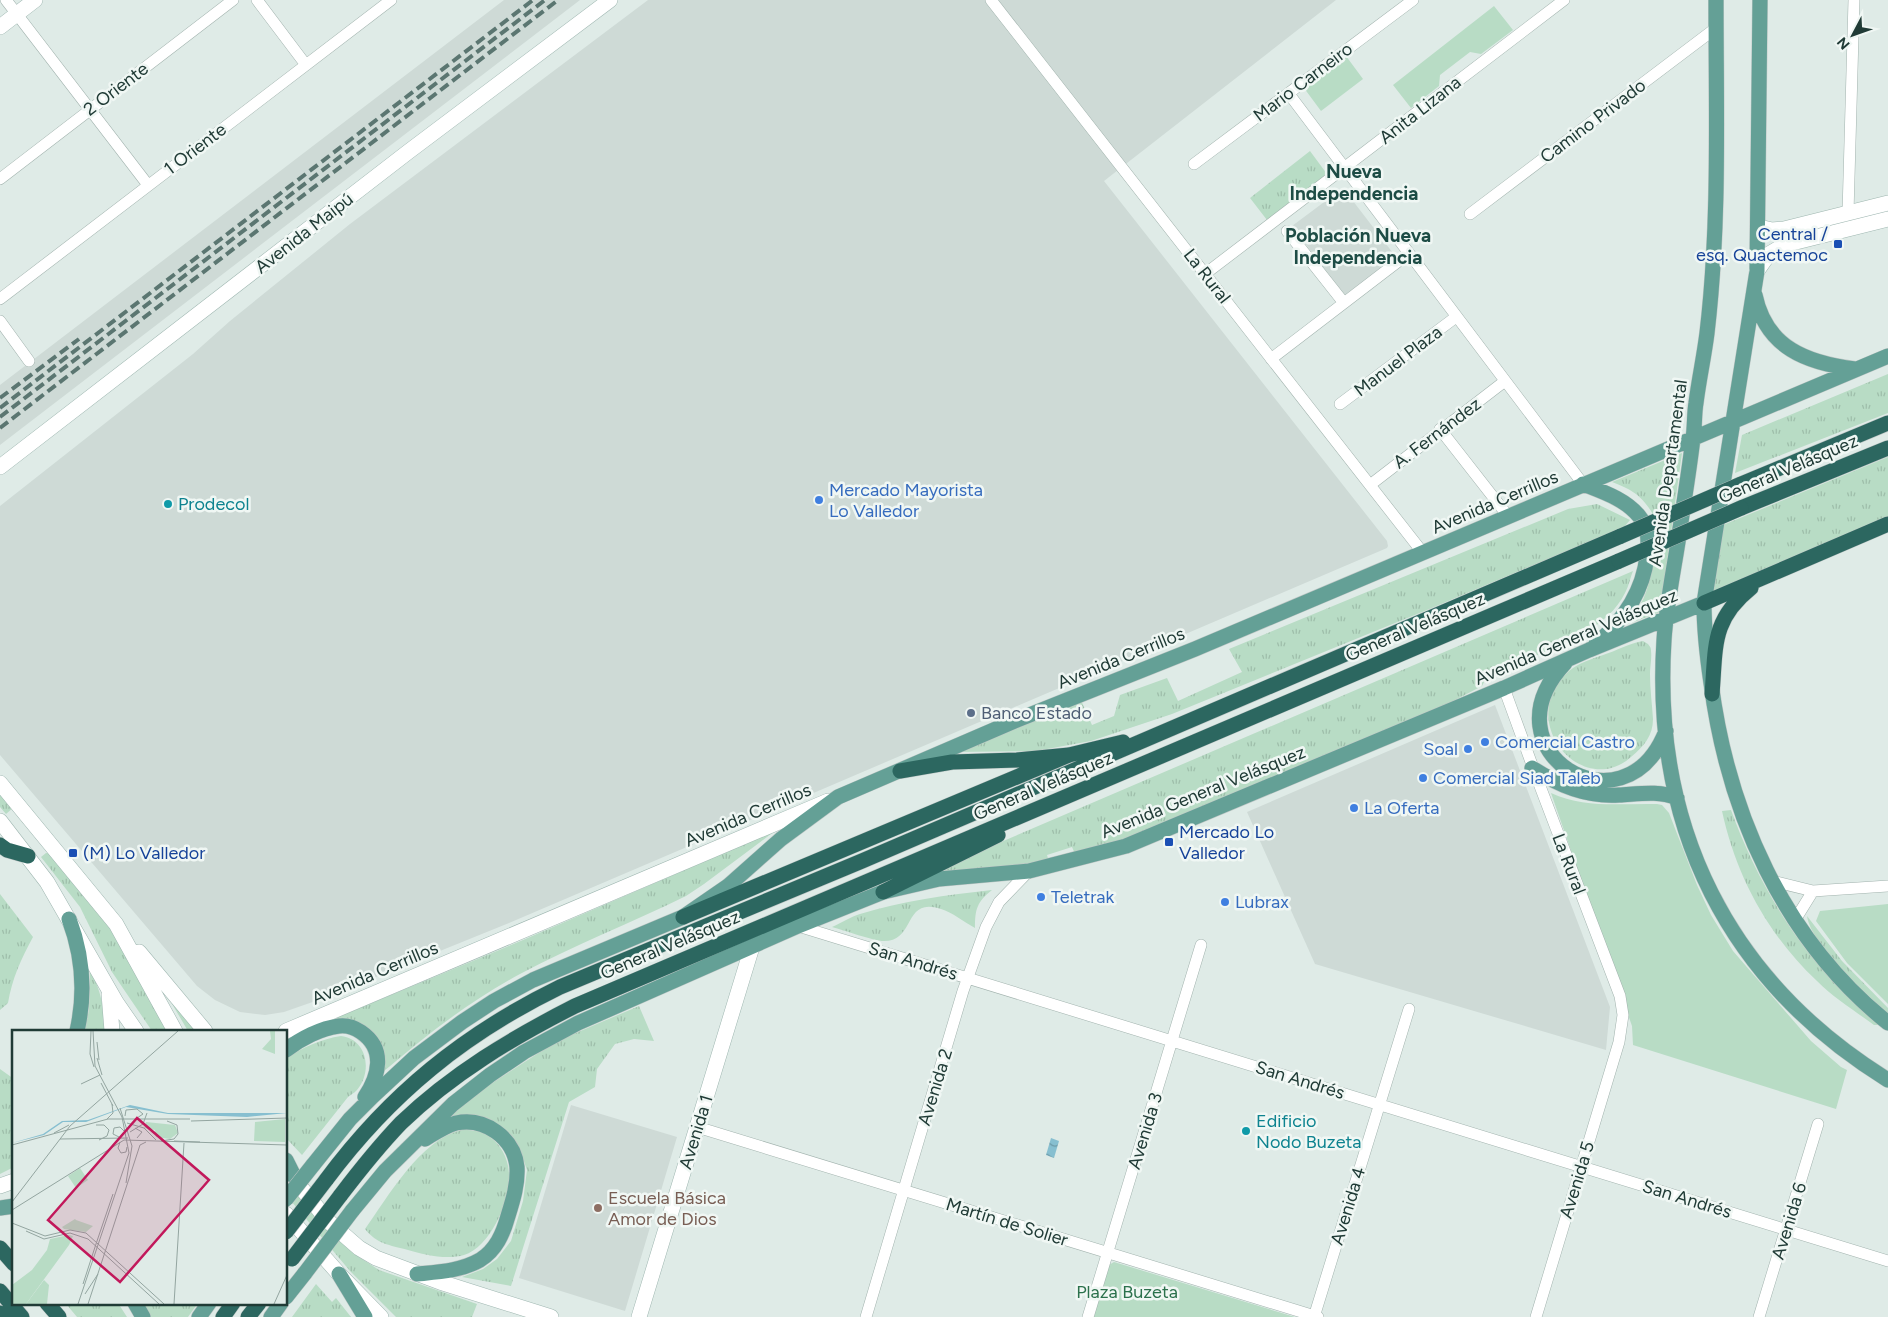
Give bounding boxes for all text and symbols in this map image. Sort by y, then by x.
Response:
north arrow [1828,10,1878,60]
text: N [1834,34,1854,53]
street label: Mario Carneiro [1249,38,1357,126]
street label: 2 Oriente [79,57,153,120]
street label: Anita Lizana [1375,71,1465,149]
street label: Camino Privado [1536,74,1650,168]
street label: 1 Oriente [159,118,231,180]
district label: Nueva Independencia [1290,160,1418,205]
street label: Avenida Maipú [250,188,358,278]
place label: Central / esq. Quactemoc [1696,223,1828,266]
district label: Población Nueva Independencia [1285,224,1431,269]
marker: Central / esq. Quactemoc [1832,238,1844,250]
street label: La Rural [1179,244,1235,308]
street label: Manuel Plaza [1350,321,1446,401]
street label: Avenida Departamental [1644,378,1692,568]
street label: A. Fernández [1389,393,1485,473]
street label: General Velásquez [1715,430,1861,508]
street label: Avenida Cerrillos [1428,465,1562,539]
place label: Mercado Mayorista Lo Valledor [829,479,983,522]
place label: Prodecol [178,493,249,515]
marker: Mercado Mayorista Lo Valledor [813,494,825,506]
marker: Prodecol [162,498,174,510]
street label: Avenida General Velásquez [1471,584,1681,690]
street label: General Velásquez [1342,588,1488,666]
street label: Avenida Cerrillos [1054,622,1188,694]
place label: Banco Estado [981,702,1092,724]
marker: Banco Estado [965,707,977,719]
place label: Comercial Castro [1495,731,1635,753]
marker: Comercial Castro [1479,736,1491,748]
place label: Soal [1423,738,1458,760]
street label: Avenida General Velásquez [1098,741,1309,843]
marker: Soal [1462,743,1474,755]
street label: General Velásquez [970,747,1116,825]
place label: Comercial Siad Taleb [1433,767,1601,789]
marker: Comercial Siad Taleb [1417,772,1429,784]
street label: Avenida Cerrillos [681,778,815,852]
place label: La Oferta [1364,797,1439,819]
marker: La Oferta [1348,802,1360,814]
place label: Mercado Lo Valledor [1179,821,1274,864]
street label: La Rural [1547,830,1591,898]
marker: Mercado Lo Valledor [1163,836,1175,848]
place label: (M) Lo Valledor [83,842,205,864]
marker: (M) Lo Valledor [67,847,79,859]
place label: Teletrak [1051,886,1115,908]
marker: Teletrak [1035,891,1047,903]
place label: Lubrax [1235,891,1289,913]
marker: Lubrax [1219,896,1231,908]
street label: General Velásquez [597,906,743,984]
street label: Avenida Cerrillos [308,936,442,1010]
street label: San Andrés [866,937,960,985]
inset map [12,1030,288,1304]
street label: Avenida 2 [913,1046,957,1128]
street label: San Andrés [1253,1056,1347,1104]
street label: Avenida 3 [1123,1090,1167,1172]
street label: Avenida 1 [674,1092,718,1172]
place label: Edificio Nodo Buzeta [1256,1110,1361,1153]
marker: Edificio Nodo Buzeta [1240,1125,1252,1137]
street label: Avenida 5 [1555,1139,1599,1221]
street label: Avenida 4 [1326,1164,1370,1248]
street label: San Andrés [1640,1175,1734,1223]
street label: Avenida 6 [1767,1180,1811,1262]
place label: Escuela Básica Amor de Dios [608,1187,726,1230]
street label: Martín de Solier [943,1193,1071,1251]
marker: Escuela Básica Amor de Dios [592,1202,604,1214]
park label: Plaza Buzeta [1076,1281,1178,1303]

